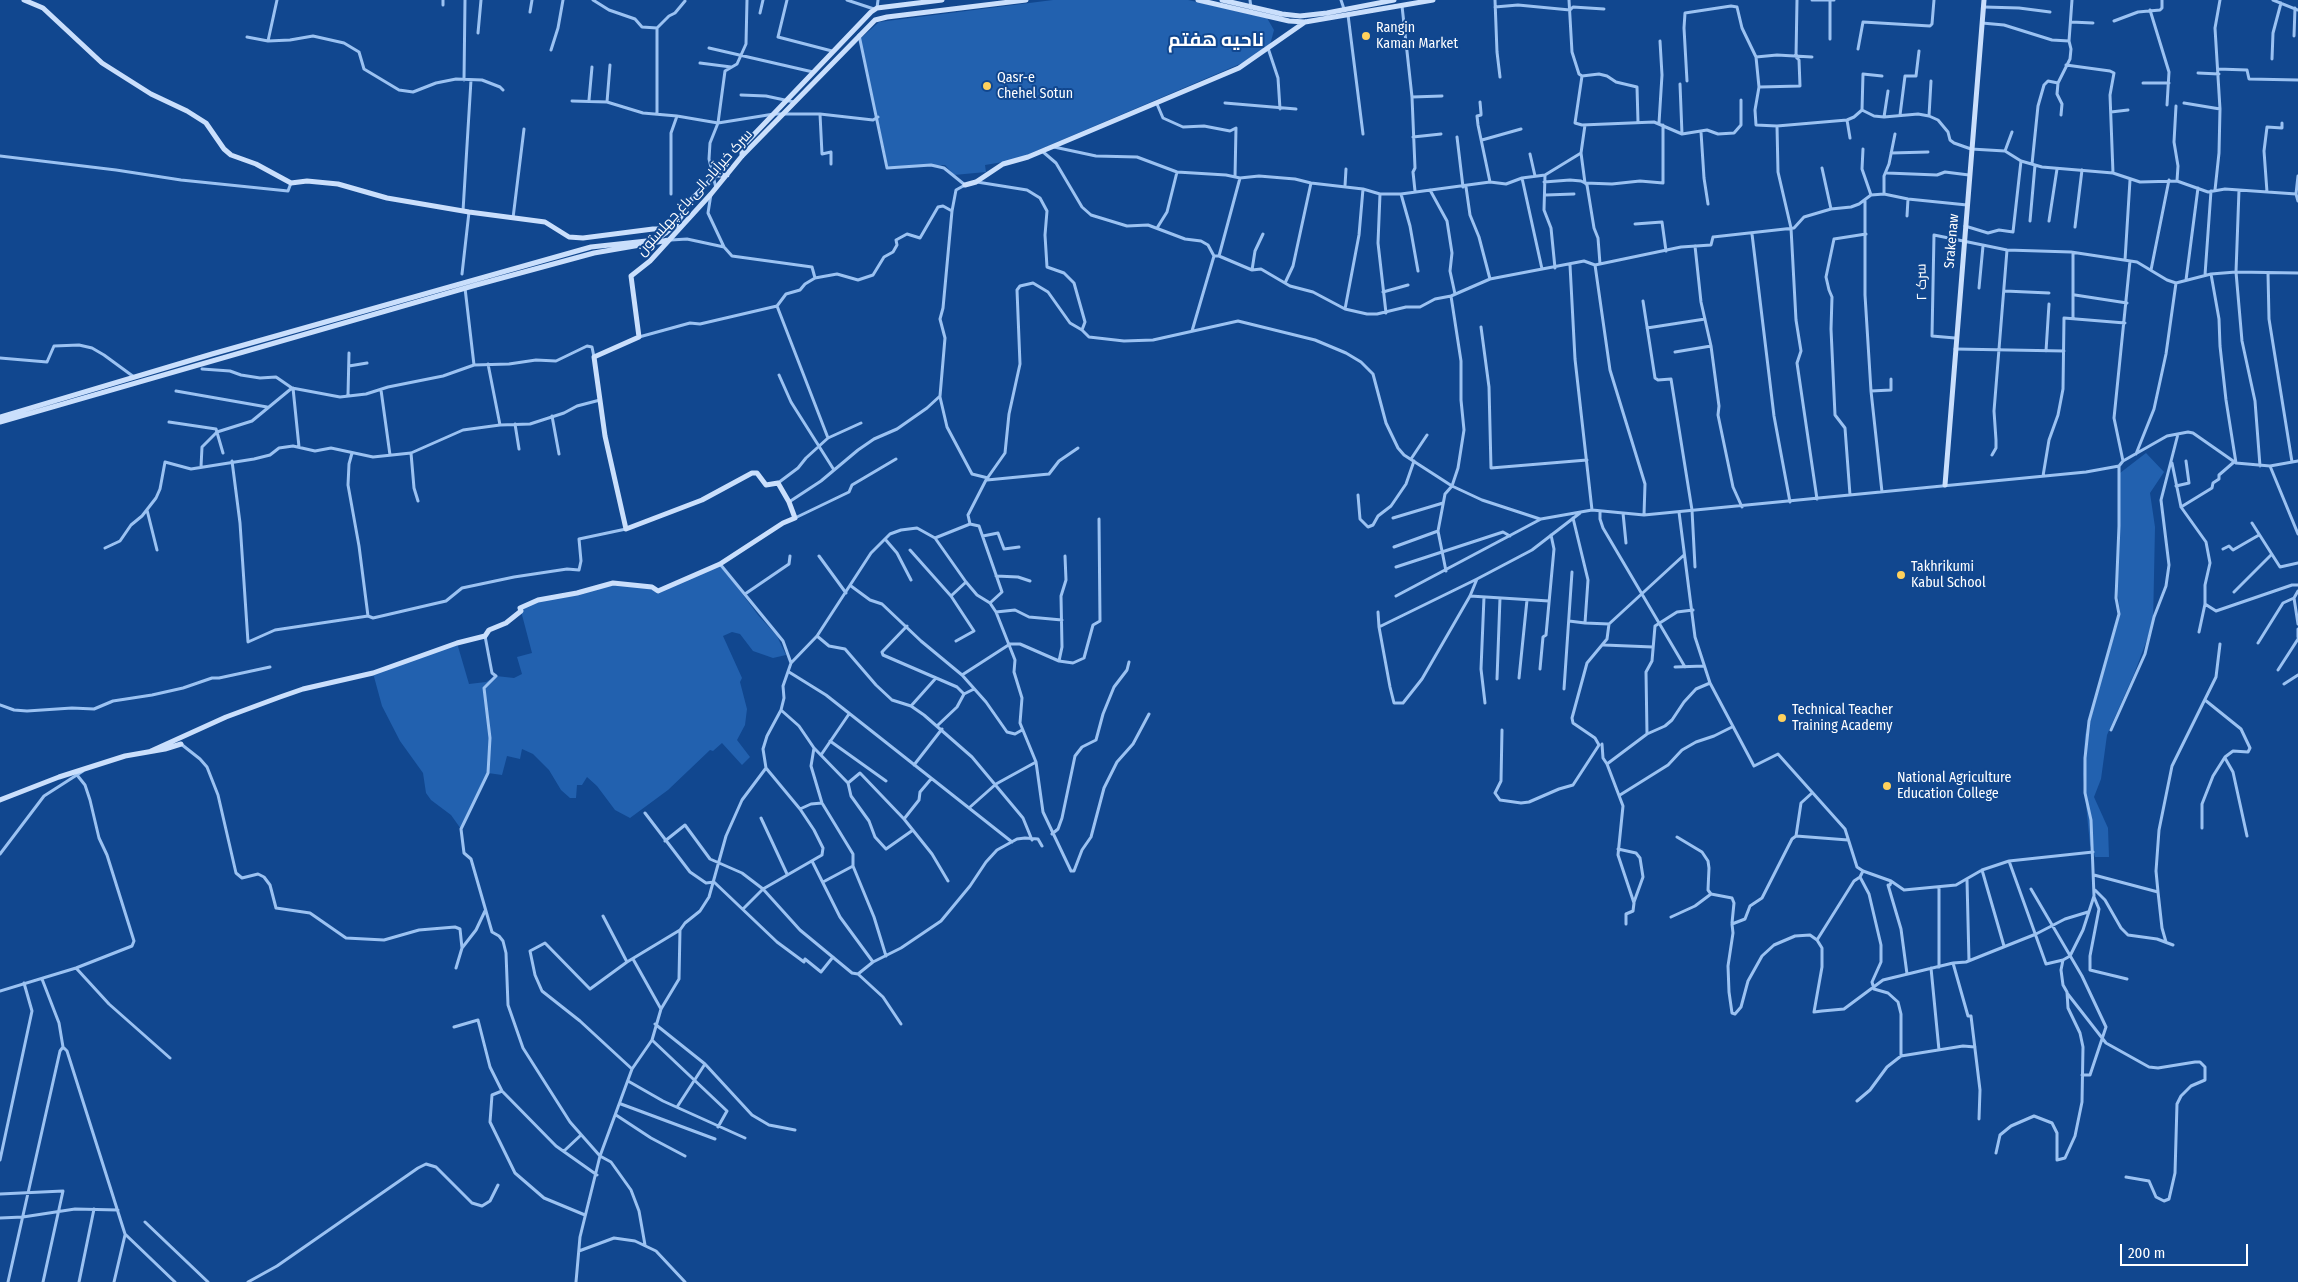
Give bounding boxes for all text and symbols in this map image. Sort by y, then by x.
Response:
place label: Rangin Kaman Market [1376,20,1458,52]
district label: ناحیه هفتم [1168,30,1264,52]
marker: Rangin Kaman Market [1360,30,1372,42]
place label: Qasr-e Chehel Sotun [997,70,1073,102]
marker: Qasr-e Chehel Sotun [981,80,993,92]
street label: سرک خیرآباد الی باغ چهلستون [634,126,756,260]
street label: Srakenaw [1941,213,1963,269]
street label: سرک ۲ [1913,263,1931,301]
place label: Takhrikumi Kabul School [1911,559,1986,592]
marker: Takhrikumi Kabul School [1895,569,1907,581]
place label: Technical Teacher Training Academy [1792,702,1893,734]
marker: Technical Teacher Training Academy [1776,712,1788,724]
place label: National Agriculture Education College [1897,770,2011,802]
marker: National Agriculture Education College [1881,780,1893,792]
scale bar [2123,1234,2250,1266]
text: 200 m [2128,1244,2165,1262]

